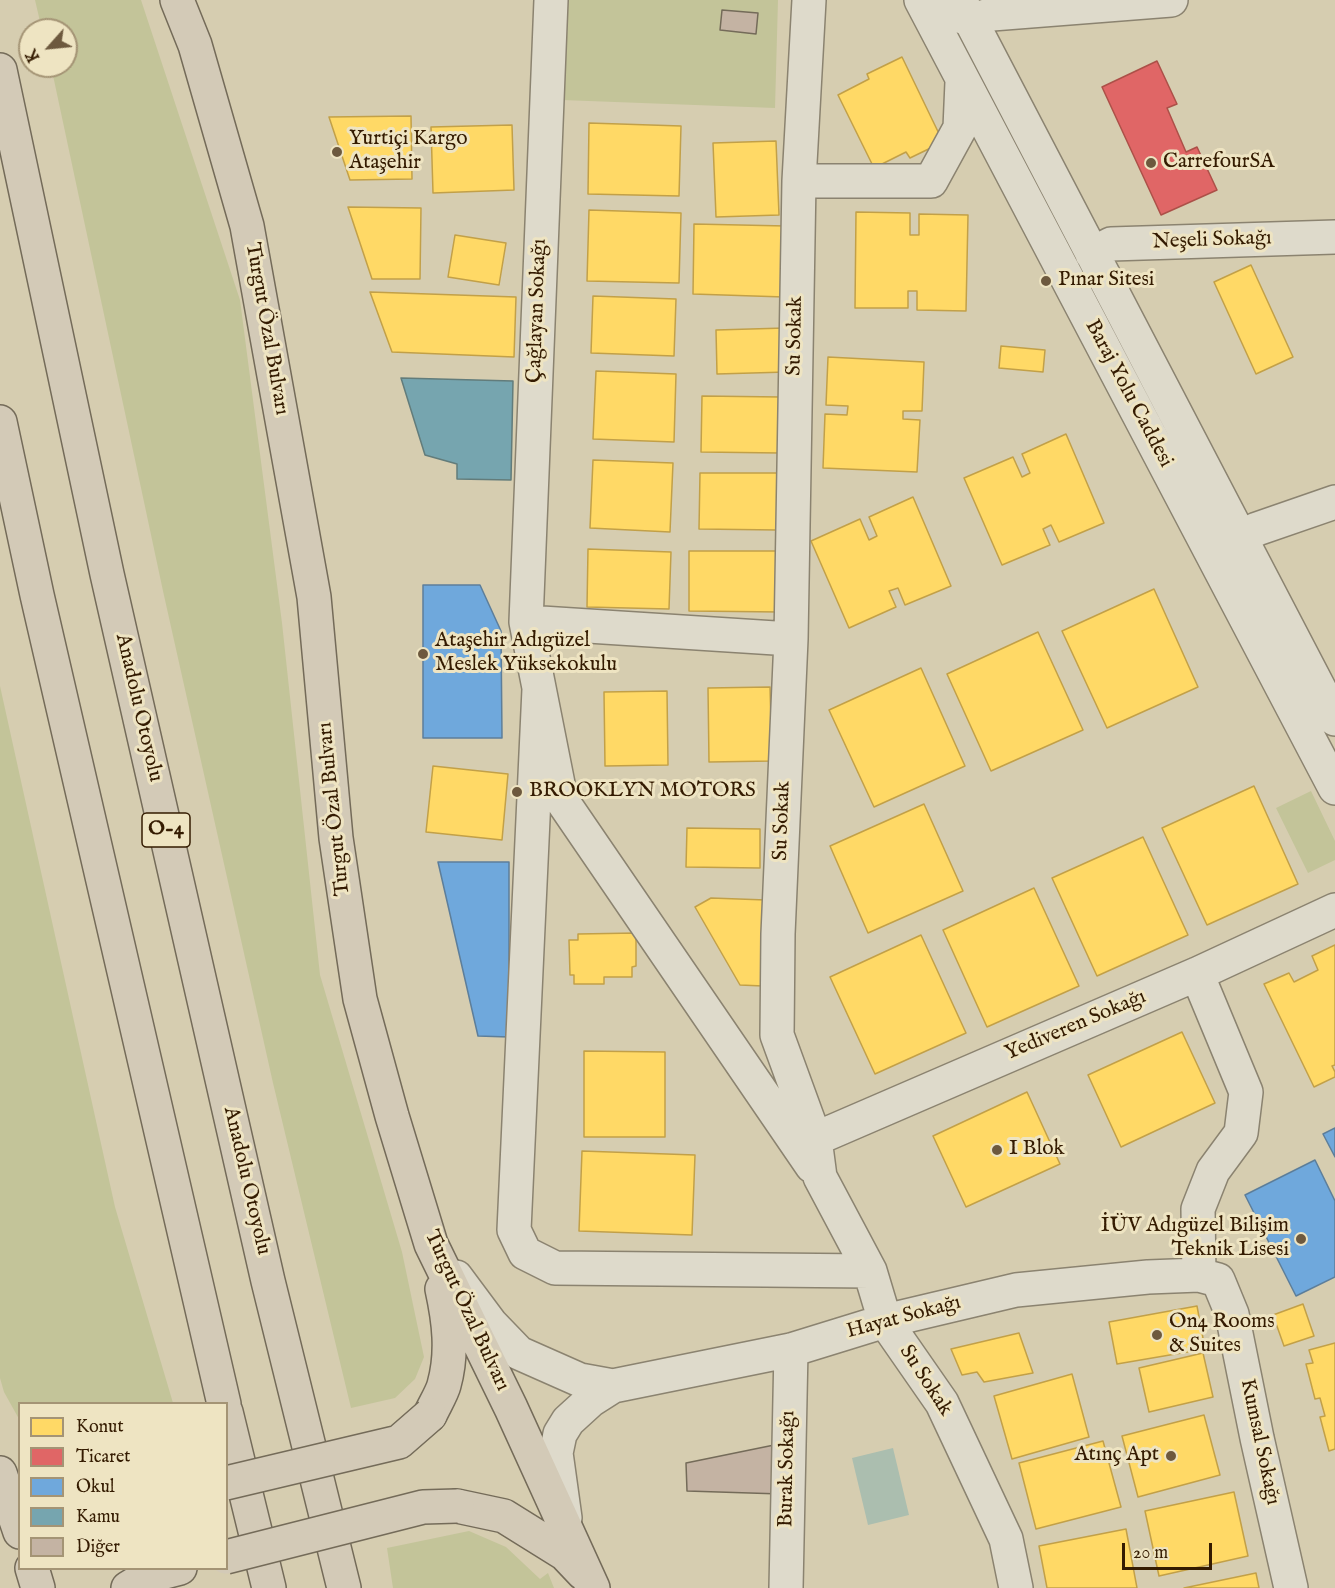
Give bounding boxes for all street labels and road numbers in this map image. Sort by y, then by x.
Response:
street label: Neşeli Sokağı [1152,226,1272,256]
street label: Çağlayan Sokağı [523,238,553,384]
street label: Turgut Özal Bulvarı [238,241,294,417]
street label: Su Sokak [783,296,809,376]
street label: Baraj Yolu Caddesi [1078,316,1178,472]
street label: Anadolu Otoyolu [109,631,167,785]
street label: Turgut Özal Bulvarı [313,721,357,897]
street label: Su Sokak [769,781,797,861]
road number: O-4 [142,813,190,847]
street label: Yediveren Sokağı [1002,985,1150,1067]
street label: Anadolu Otoyolu [217,1104,275,1258]
street label: Turgut Özal Bulvarı [418,1227,514,1395]
street label: Hayat Sokağı [844,1291,964,1345]
street label: Su Sokak [893,1341,957,1421]
street label: Kumsal Sokağı [1233,1377,1285,1507]
street label: Burak Sokağı [774,1410,802,1528]

